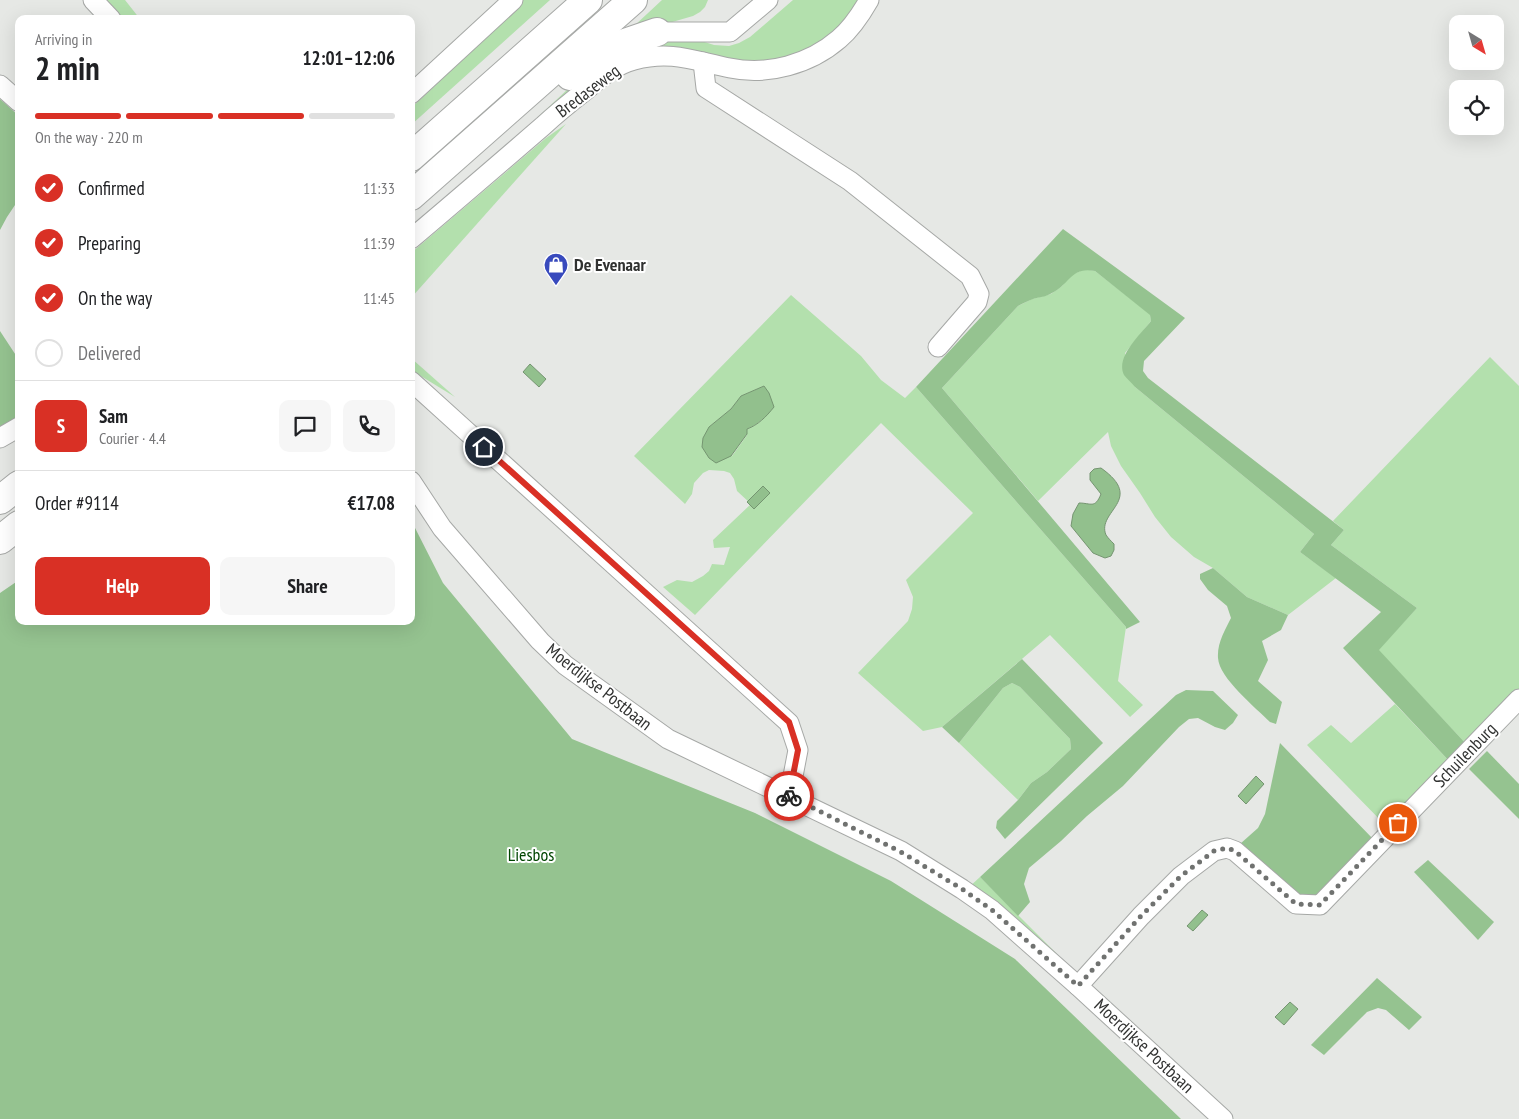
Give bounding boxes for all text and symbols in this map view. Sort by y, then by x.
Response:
north arrow [1449,15,1504,70]
map controls [1449,15,1504,135]
text: Arriving in [35,29,92,49]
text: 12:01–12:06 [302,46,395,70]
text: 2 min [35,47,100,89]
street label: Bredaseweg [551,59,624,122]
button: locate [1449,80,1504,135]
text: On the way · 220 m [35,127,143,147]
icon: check [35,174,63,202]
text: Confirmed [78,176,145,200]
text: 11:33 [363,178,395,198]
icon: check [35,229,63,257]
text: Preparing [78,231,141,255]
text: 11:39 [363,233,395,253]
shop icon: De Evenaar [543,252,569,286]
place label: De Evenaar [574,253,646,276]
icon: check [35,284,63,312]
text: On the way [78,286,152,310]
text: 11:45 [363,288,395,308]
text: Delivered [78,341,141,365]
button: chat [279,400,331,452]
button: phone [343,400,395,452]
text: Sam [99,404,128,428]
text: S [57,414,65,438]
pin [463,426,505,468]
text: Courier · 4.4 [99,428,166,448]
icon: home [470,433,498,461]
text: Order #9114 [35,491,119,515]
text: €17.08 [347,491,395,515]
button: Help [35,557,210,615]
button: Share [220,557,395,615]
street label: Moerdijkse Postbaan [542,638,657,735]
street label: Schuilenburg [1428,717,1501,792]
courier [764,771,814,821]
icon: bike [775,782,803,810]
pin [1377,802,1419,844]
icon: bag [1384,809,1412,837]
park label: Liesbos [508,843,554,866]
street label: Moerdijkse Postbaan [1090,994,1199,1098]

